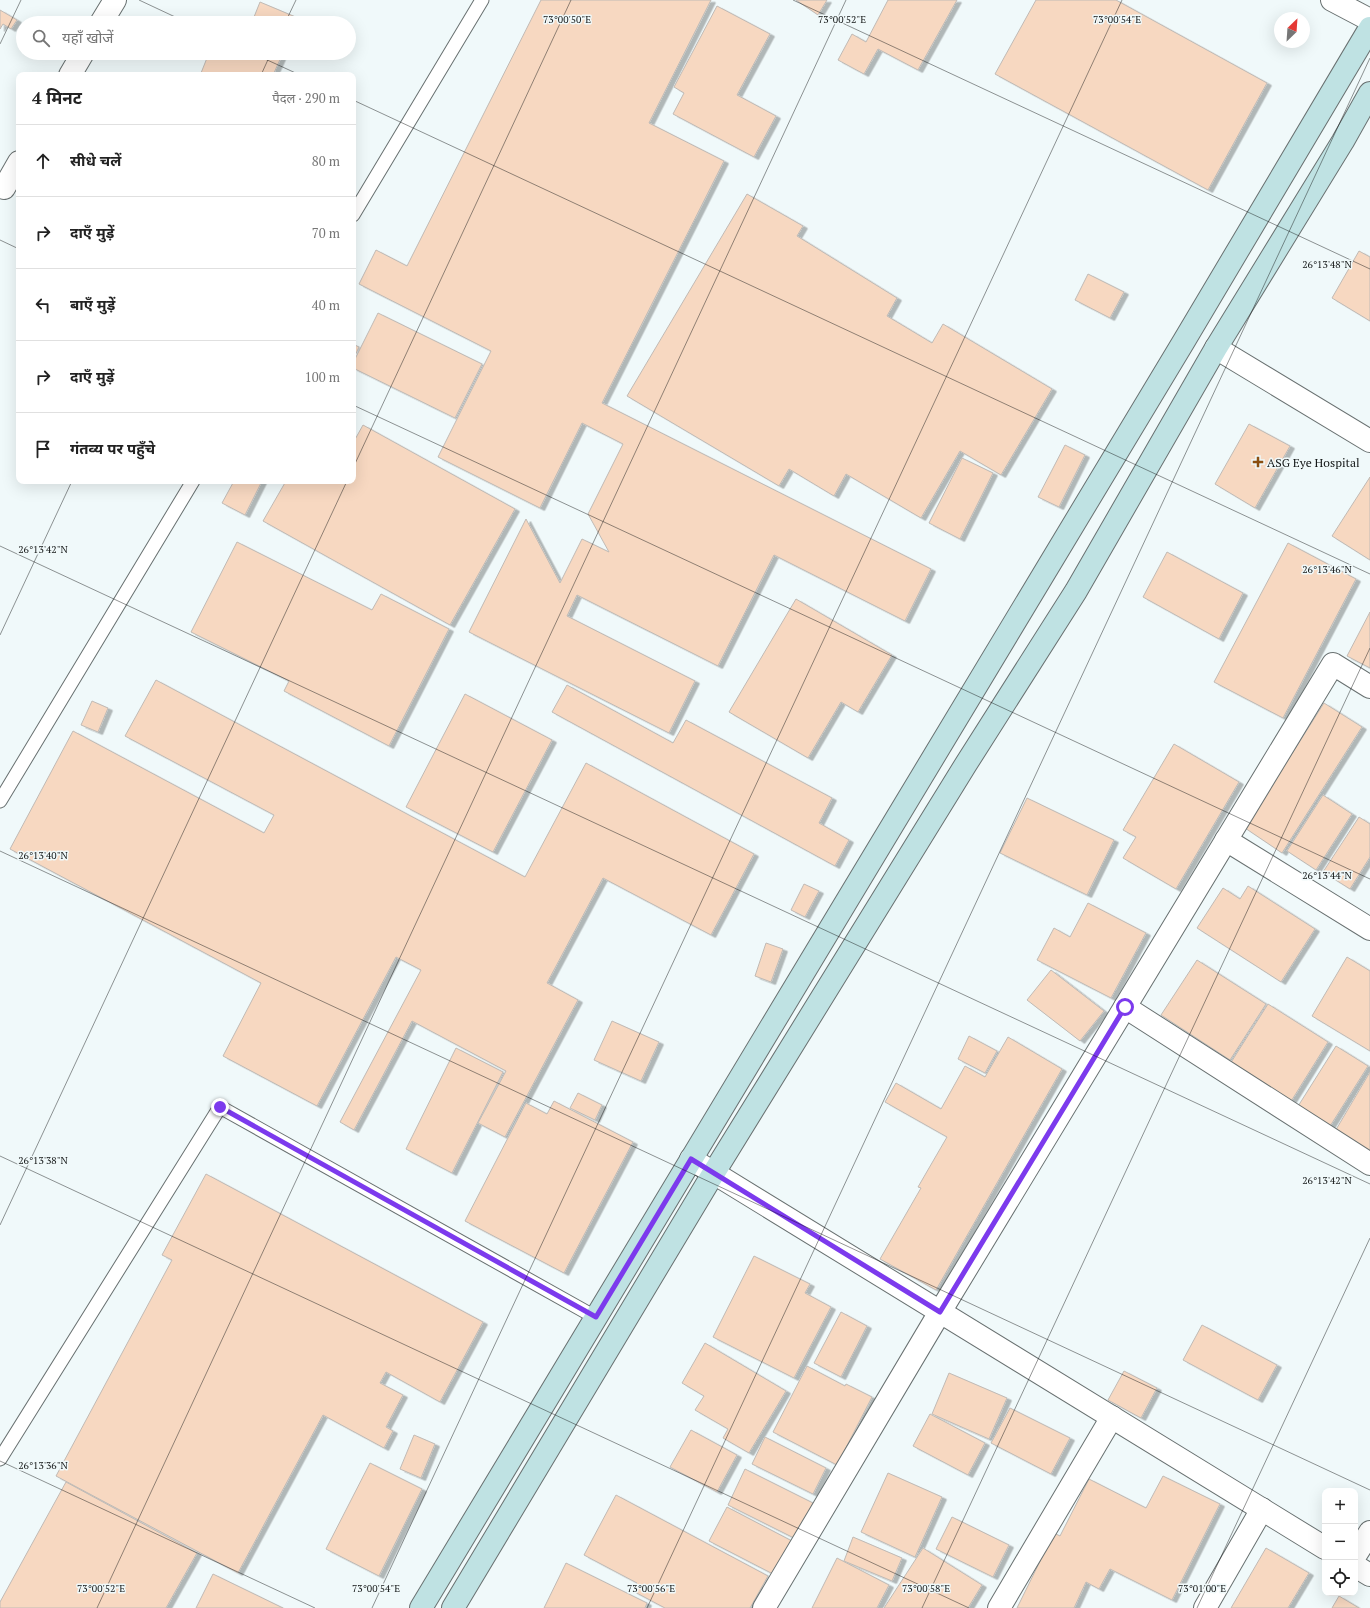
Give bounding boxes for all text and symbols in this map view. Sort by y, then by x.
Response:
north arrow [1274,12,1310,48]
text: 73°00'50"E [543,13,591,26]
text: 73°00'52"E [818,13,866,26]
text: 73°00'54"E [1093,13,1141,26]
search box [16,16,356,60]
icon: search [30,27,52,49]
text: यहाँ खोजें [62,27,113,47]
text: 4 मिनट [32,86,82,109]
text: पैदल · 290 m [272,89,340,107]
icon: ahead [32,150,54,172]
text: सीधे चलें [70,150,121,170]
text: 80 m [312,152,340,170]
icon: right [32,222,54,244]
text: दाएँ मुड़ें [70,222,114,242]
text: 70 m [312,224,340,242]
text: 26°13'48"N [1302,258,1352,271]
icon: left [32,294,54,316]
text: बाएँ मुड़ें [70,294,115,314]
text: 40 m [312,296,340,314]
icon: right [32,366,54,388]
text: दाएँ मुड़ें [70,366,114,386]
text: 100 m [305,368,340,386]
icon: arrive [32,438,54,460]
text: गंतव्य पर पहुँचे [70,438,155,458]
place label: ASG Eye Hospital [1267,455,1360,470]
marker: ASG Eye Hospital [1252,456,1264,468]
text: 26°13'42"N [18,543,68,556]
text: 26°13'46"N [1302,563,1352,576]
text: 26°13'40"N [18,849,68,862]
text: 26°13'44"N [1302,869,1352,882]
route start [1116,998,1134,1016]
route end [211,1098,229,1116]
text: 26°13'38"N [18,1154,68,1167]
text: 26°13'42"N [1302,1174,1352,1187]
text: 26°13'36"N [18,1459,68,1472]
map controls [1322,1488,1358,1596]
button: + [1322,1488,1358,1524]
button: − [1322,1524,1358,1560]
button: locate [1322,1560,1358,1596]
text: 73°00'52"E [77,1582,125,1595]
text: 73°00'54"E [352,1582,400,1595]
text: 73°00'56"E [627,1582,675,1595]
text: 73°00'58"E [902,1582,950,1595]
text: 73°01'00"E [1178,1582,1226,1595]

